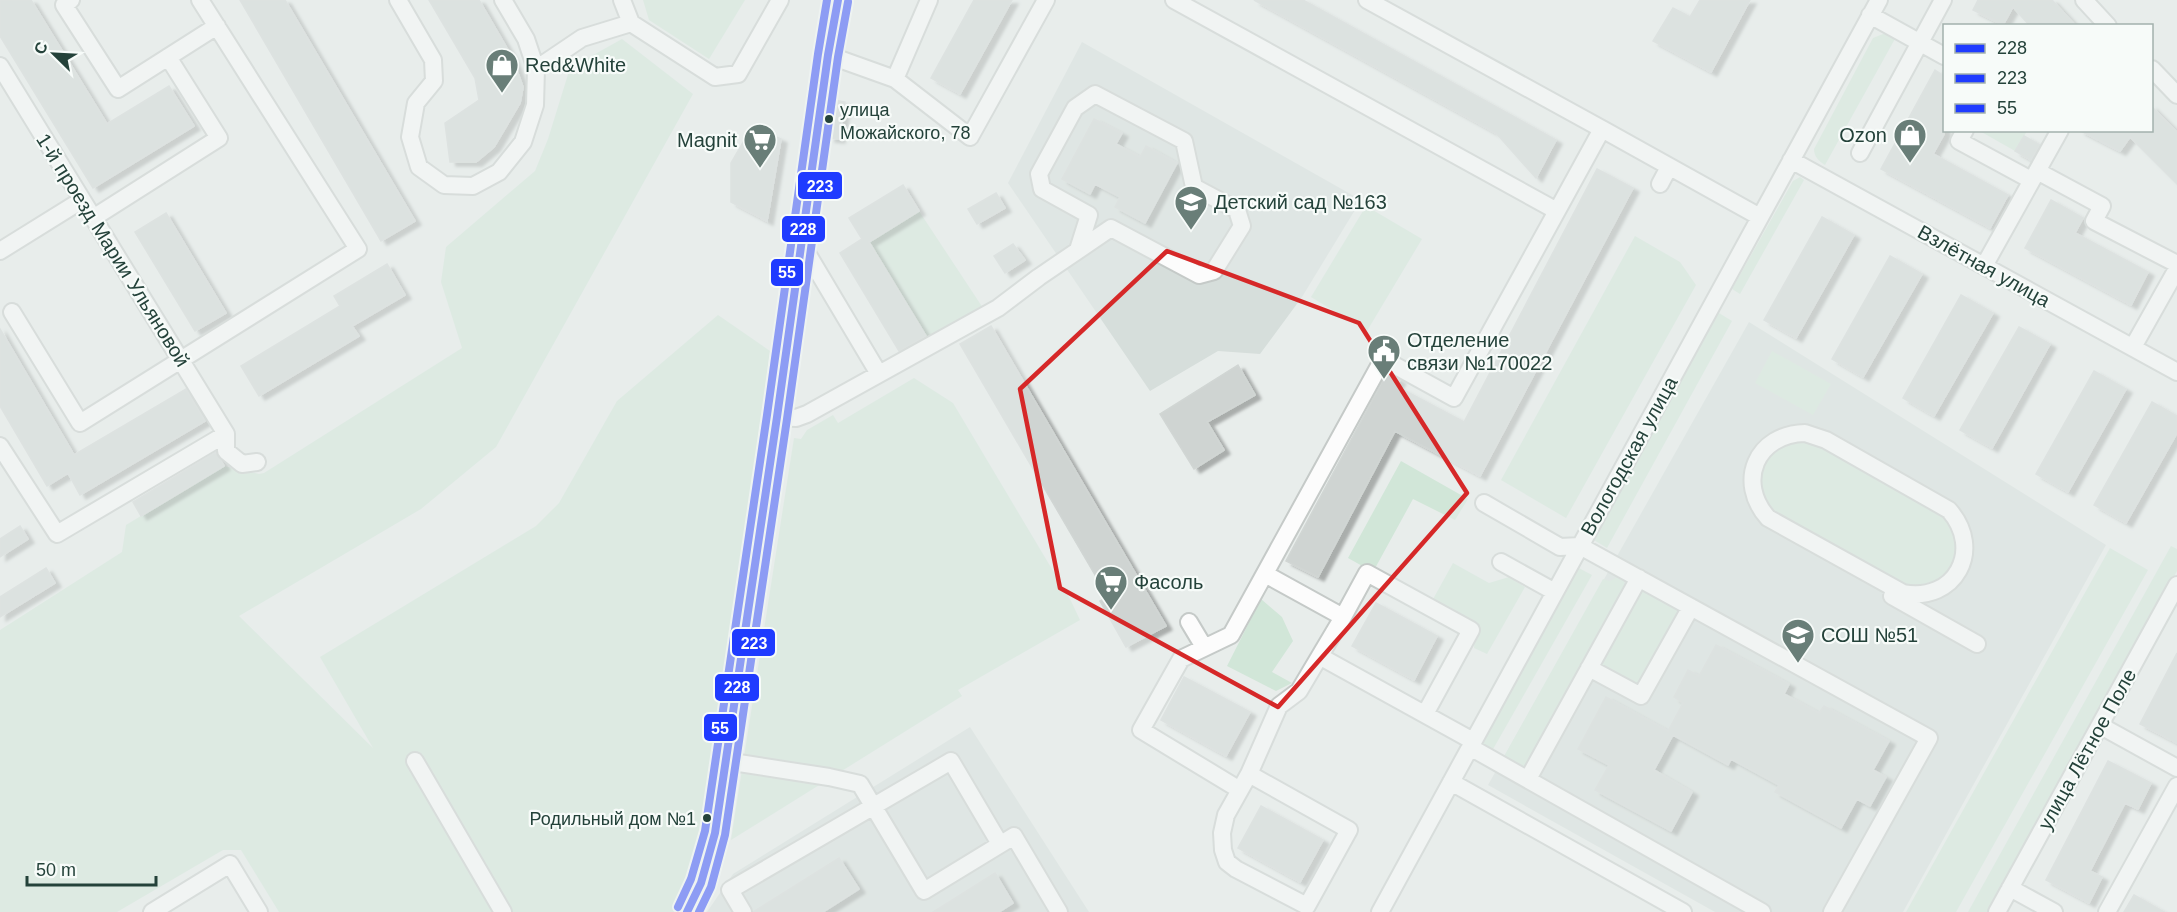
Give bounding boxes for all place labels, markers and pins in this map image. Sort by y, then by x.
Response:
shop icon: Red&White [484,47,520,94]
place label: Red&White [525,54,626,76]
place label: улица Можайского, 78 [840,100,970,143]
marker: улица Можайского, 78 [823,113,835,125]
shop icon: Ozon [1892,117,1928,164]
supermarket icon: Magnit [742,122,778,169]
place label: Ozon [1839,124,1887,146]
place label: Magnit [677,129,737,151]
school or university icon: Детский сад №163 [1173,184,1209,231]
place label: Детский сад №163 [1214,191,1387,213]
place label: Отделение связи №170022 [1407,329,1552,374]
public building icon: Отделение связи №170022 [1366,333,1402,380]
supermarket icon: Фасоль [1093,564,1129,611]
place label: Фасоль [1134,571,1203,593]
school or university icon: СОШ №51 [1780,617,1816,664]
place label: СОШ №51 [1821,624,1918,646]
place label: Родильный дом №1 [530,809,696,829]
marker: Родильный дом №1 [701,812,713,824]

